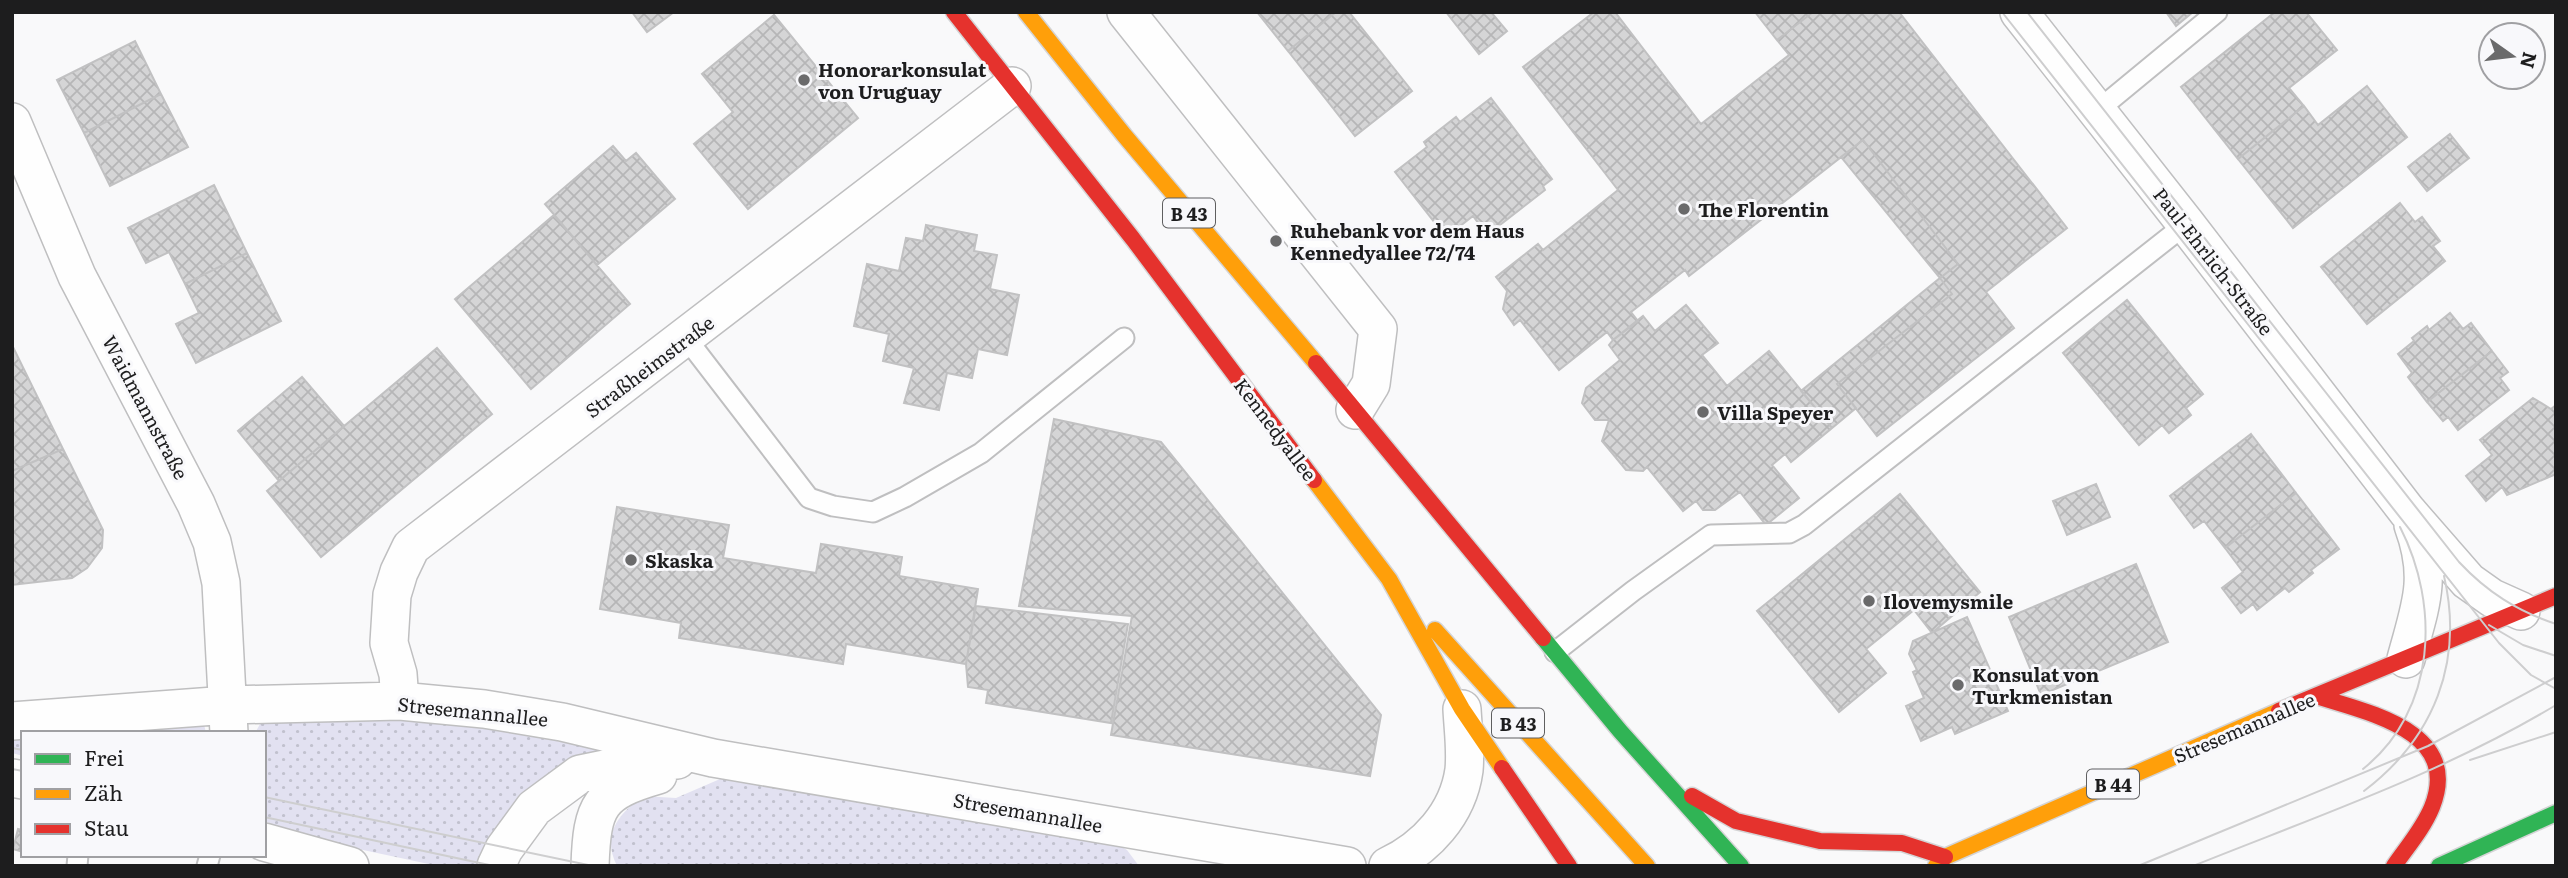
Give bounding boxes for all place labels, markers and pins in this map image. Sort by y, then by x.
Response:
place label: Honorarkonsulat von Uruguay [818,55,987,105]
marker: Honorarkonsulat von Uruguay [796,72,812,88]
place label: The Florentin [1698,195,1829,223]
marker: The Florentin [1676,201,1692,217]
place label: Ruhebank vor dem Haus Kennedyallee 72/74 [1290,216,1524,266]
marker: Ruhebank vor dem Haus Kennedyallee 72/74 [1268,233,1284,249]
place label: Villa Speyer [1717,398,1834,426]
marker: Villa Speyer [1695,404,1711,420]
place label: Skaska [645,546,714,574]
marker: Skaska [623,552,639,568]
place label: Ilovemysmile [1883,587,2013,615]
marker: Ilovemysmile [1861,593,1877,609]
place label: Konsulat von Turkmenistan [1972,660,2113,710]
marker: Konsulat von Turkmenistan [1950,677,1966,693]

